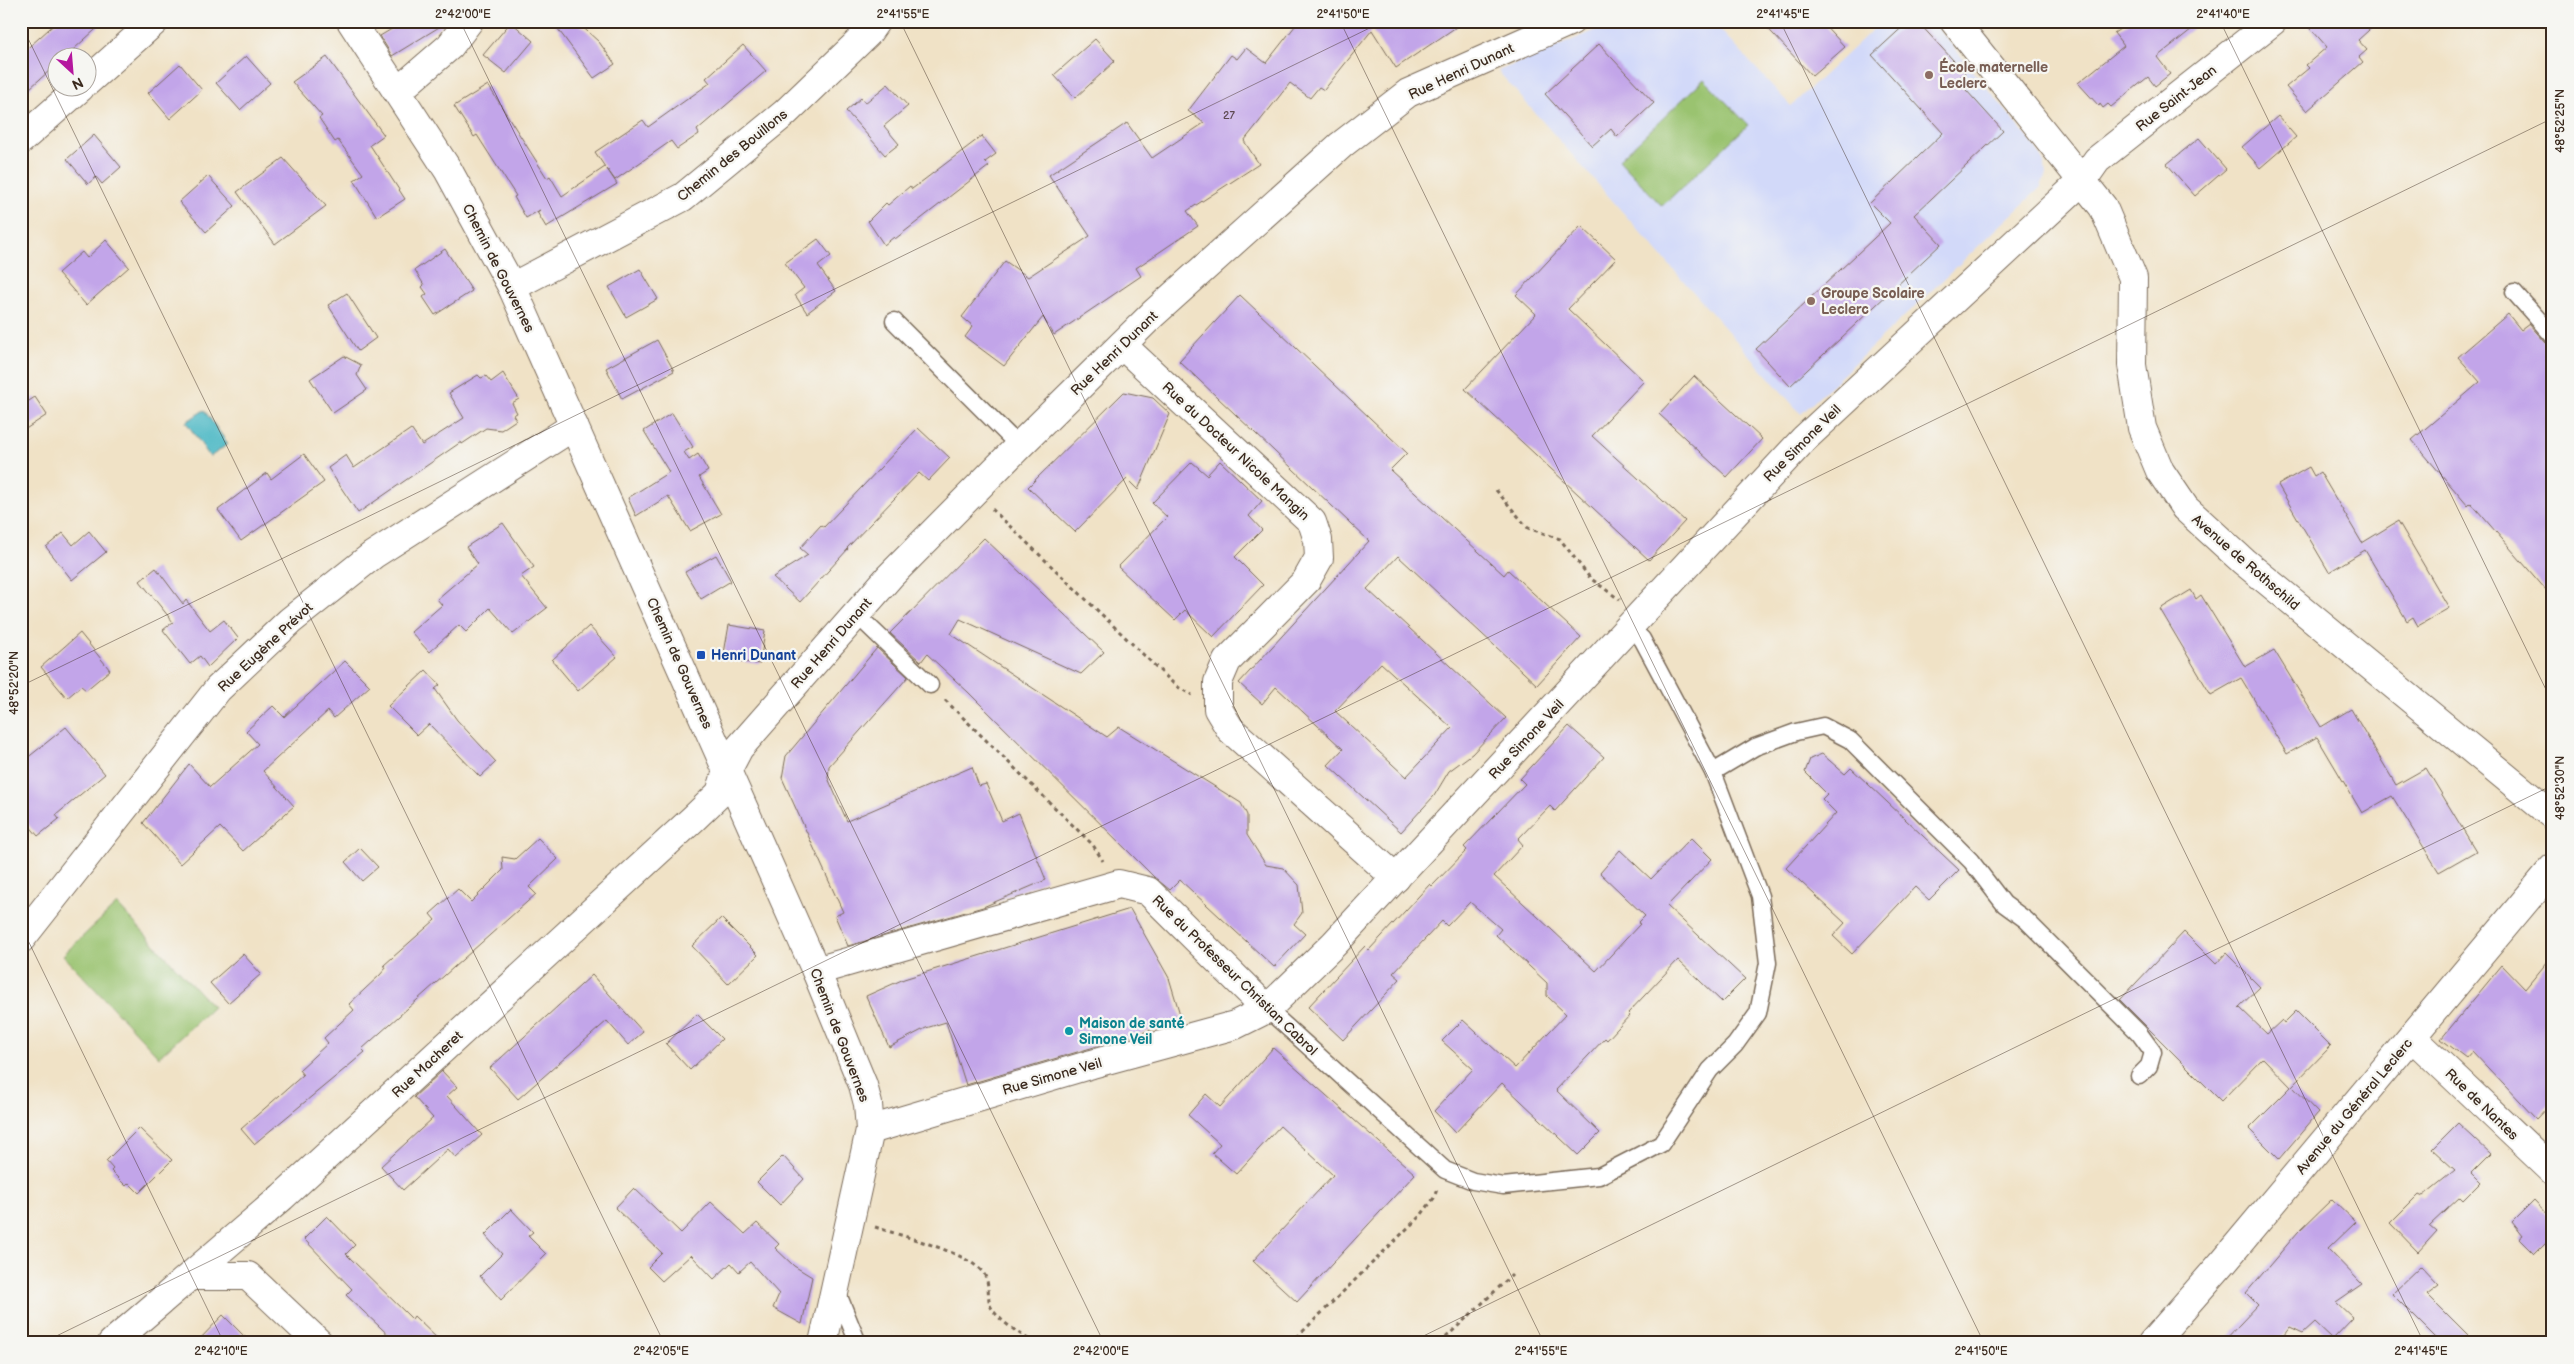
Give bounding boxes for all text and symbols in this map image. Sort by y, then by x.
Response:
text: 2°42'00"E [435,7,491,22]
text: 2°41'55"E [876,7,930,22]
text: 2°41'50"E [1316,7,1370,22]
text: 2°41'45"E [1756,7,1810,22]
text: 2°41'40"E [2196,7,2250,22]
street label: Rue Henri Dunant [1406,39,1517,103]
north arrow [48,48,98,98]
place label: École maternelle Leclerc [1939,57,2048,92]
street label: Rue Saint-Jean [2133,62,2220,135]
marker: École maternelle Leclerc [1923,69,1935,81]
text: N [69,73,86,93]
text: 48°52'25"N [2553,89,2568,153]
street label: Chemin des Bouillons [674,106,791,205]
house number: 27 [1223,109,1236,122]
street label: Chemin de Gouvernes [459,201,538,335]
place label: Groupe Scolaire Leclerc [1821,285,1925,318]
marker: Groupe Scolaire Leclerc [1805,295,1817,307]
street label: Rue Henri Dunant [1067,307,1162,399]
street label: Rue du Docteur Nicole Mangin [1159,379,1313,524]
street label: Rue Simone Veil [1760,401,1845,486]
street label: Avenue de Rothschild [2188,511,2303,614]
street label: Rue Henri Dunant [787,594,876,692]
street label: Chemin de Gouvernes [643,595,716,731]
street label: Rue Eugène Prévot [214,599,317,696]
place label: Henri Dunant [711,647,796,664]
marker: Henri Dunant [695,649,707,661]
text: 48°52'20"N [7,651,22,715]
street label: Rue Simone Veil [1485,696,1568,783]
text: 48°52'30"N [2553,756,2568,820]
street label: Rue du Professeur Christian Cabrol [1148,892,1321,1059]
street label: Chemin de Gouvernes [806,966,873,1104]
place label: Maison de santé Simone Veil [1079,1015,1185,1048]
marker: Maison de santé Simone Veil [1063,1025,1075,1037]
street label: Rue Macheret [388,1027,467,1102]
street label: Avenue du Général Leclerc [2293,1035,2416,1178]
street label: Rue Simone Veil [1000,1054,1104,1099]
street label: Rue de Nantes [2441,1065,2522,1144]
text: 2°42'10"E [194,1344,248,1359]
text: 2°42'05"E [633,1344,689,1359]
text: 2°42'00"E [1073,1344,1129,1359]
text: 2°41'55"E [1514,1344,1568,1359]
text: 2°41'50"E [1954,1344,2008,1359]
text: 2°41'45"E [2394,1344,2448,1359]

